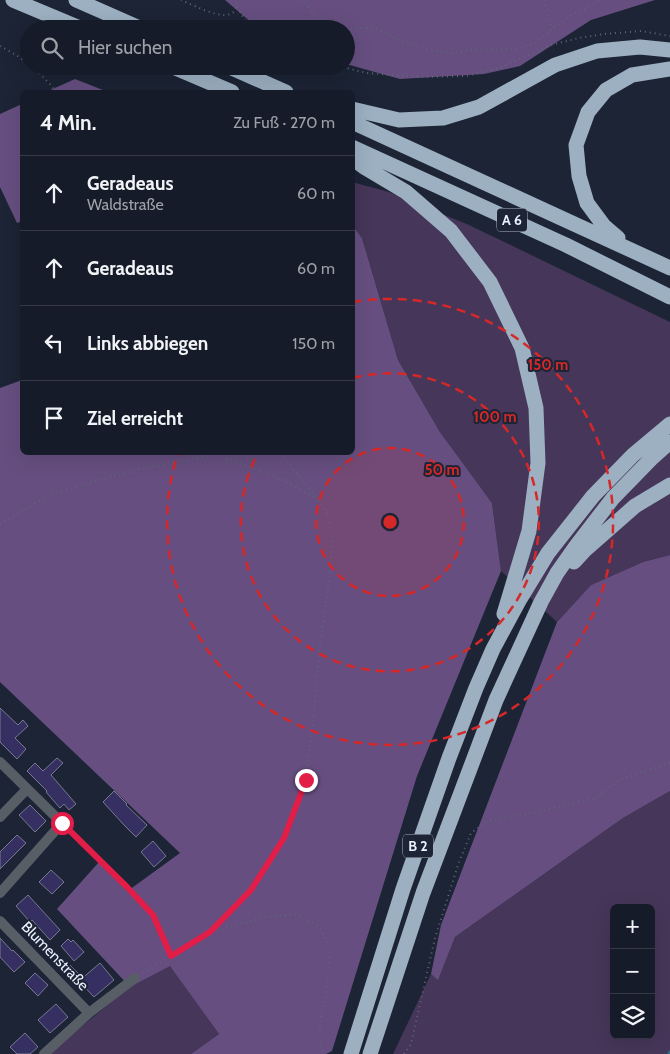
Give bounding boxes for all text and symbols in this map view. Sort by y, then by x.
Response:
search box [20,20,355,75]
icon: search [38,34,66,62]
text: Hier suchen [78,36,172,59]
text: 4 Min. [40,110,96,135]
text: Zu Fuß · 270 m [233,113,335,132]
text: Geradeaus [87,172,173,195]
icon: ahead [40,179,68,207]
text: 60 m [297,184,335,203]
text: Waldstraße [87,195,164,214]
road number: A 6 [497,208,527,232]
icon: ahead [40,254,68,282]
text: Geradeaus [87,257,173,280]
text: 60 m [297,259,335,278]
icon: left [40,329,68,357]
text: Links abbiegen [87,332,208,355]
text: 150 m [292,334,335,353]
text: 150 m [528,356,568,374]
icon: arrive [40,404,68,432]
text: Ziel erreicht [87,407,183,430]
text: 100 m [473,408,517,426]
text: 50 m [424,461,460,479]
centre of rings [381,513,399,531]
route end [295,769,318,792]
route start [51,812,74,835]
road number: B 2 [403,834,433,858]
map controls [610,904,655,1039]
button: + [610,904,655,949]
street label: Blumenstraße [18,918,93,994]
button: − [610,949,655,994]
button: layers [610,994,655,1039]

